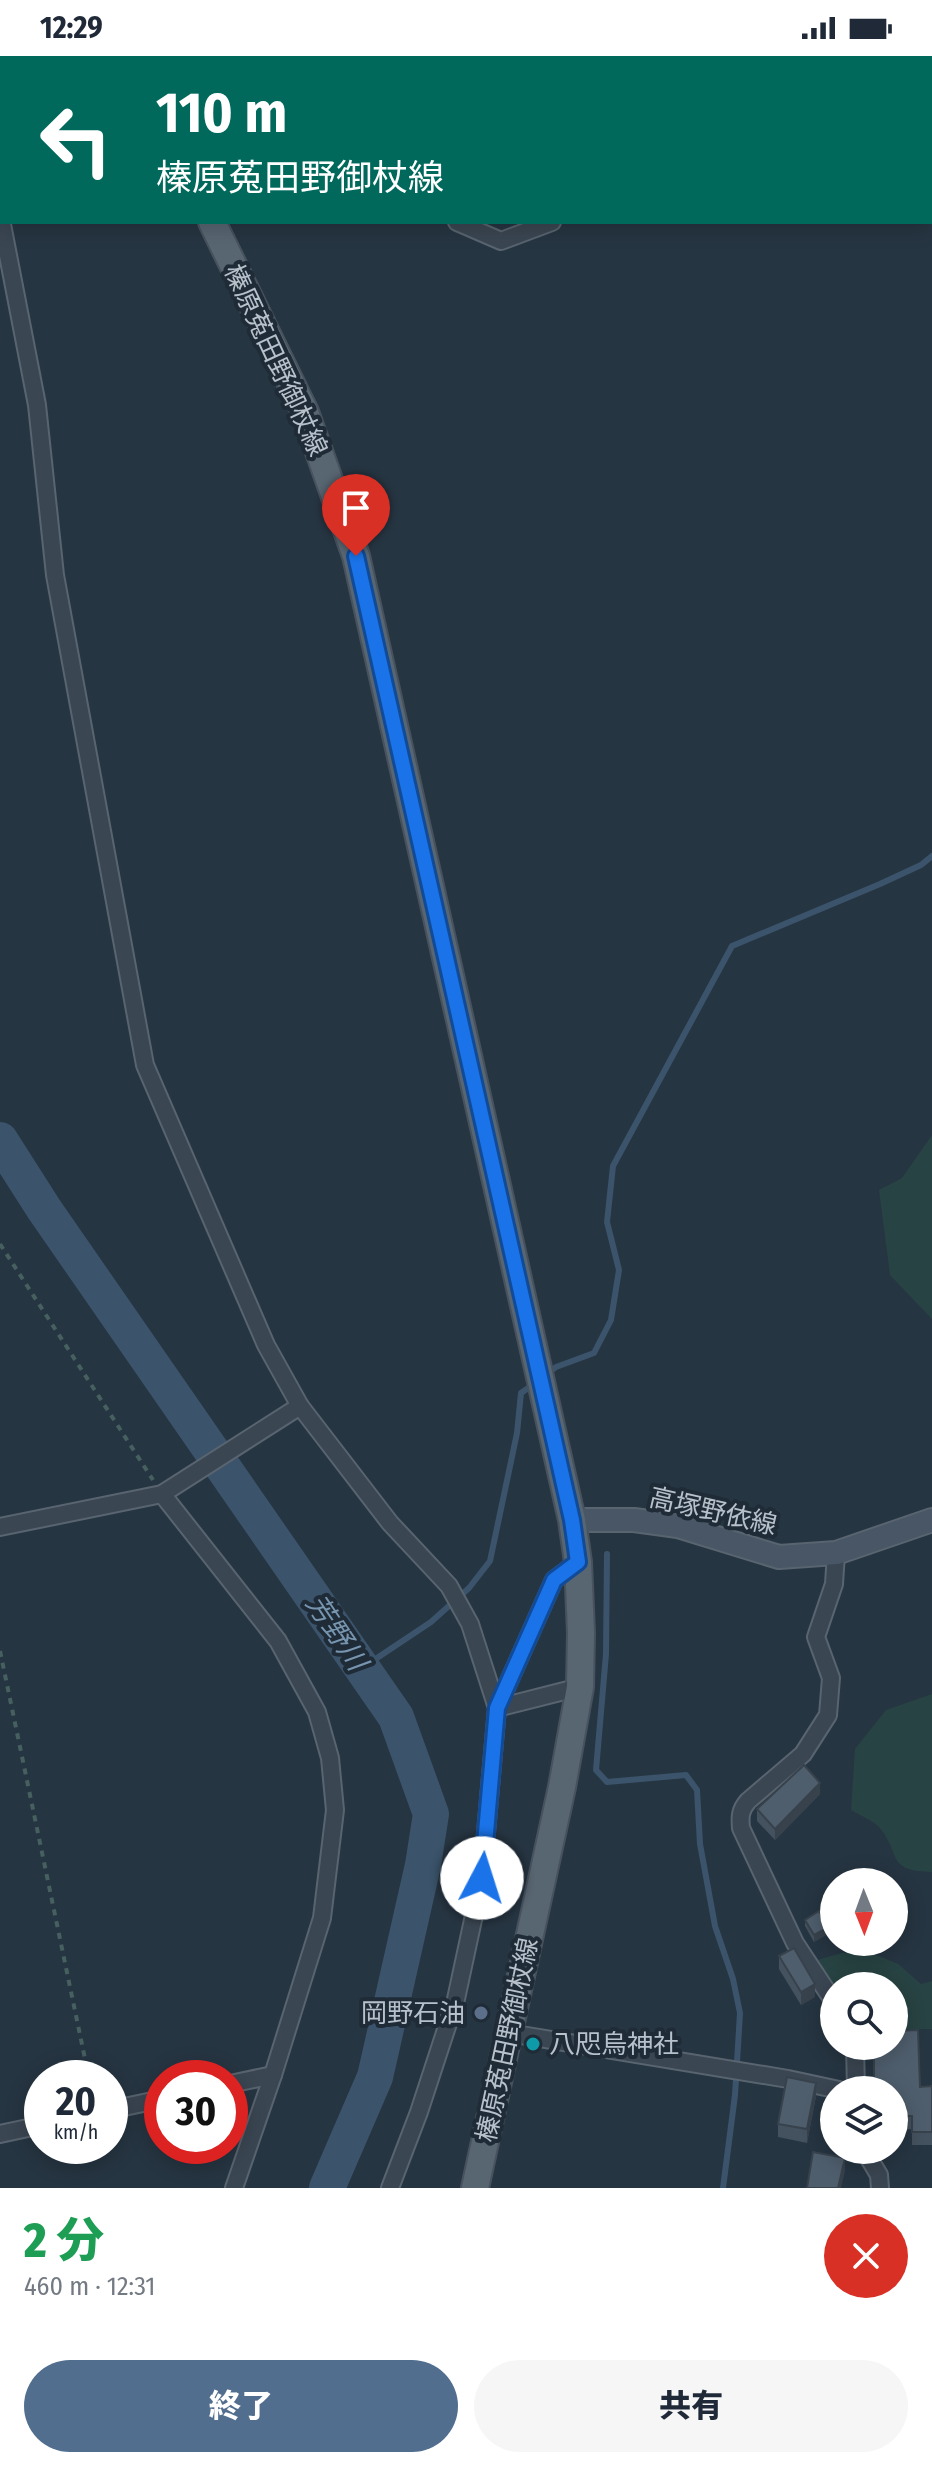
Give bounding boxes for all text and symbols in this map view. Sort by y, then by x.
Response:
text: 12:29 [40,10,103,46]
text: 110 m [156,80,287,147]
icon: left [24,88,128,192]
text: 榛原菟田野御杖線 [156,156,444,200]
street label: 榛原菟田野御杖線 [218,259,334,461]
pin [322,474,390,556]
icon: arrive [334,486,378,530]
street label: 高塚野依線 [646,1482,780,1541]
water label: 芳野川 [299,1588,375,1679]
position arrow [440,1836,524,1920]
north arrow [820,1868,908,1956]
map controls [820,1868,908,2164]
street label: 榛原菟田野御杖線 [471,1935,544,2145]
button: search [820,1972,908,2060]
place label: 岡野石油 [361,1998,465,2029]
marker: 岡野石油 [472,2004,490,2022]
place label: 八咫烏神社 [549,2029,679,2060]
marker: 八咫烏神社 [524,2035,542,2053]
speed limit sign: 30 [144,2060,248,2164]
button: layers [820,2076,908,2164]
text: 20 [56,2078,96,2126]
text: km/h [54,2120,98,2144]
text: 2 分 [24,2212,104,2270]
button: close [824,2214,908,2298]
text: 460 m · 12:31 [24,2271,155,2302]
button: 終了 [24,2360,458,2452]
button: 共有 [474,2360,908,2452]

